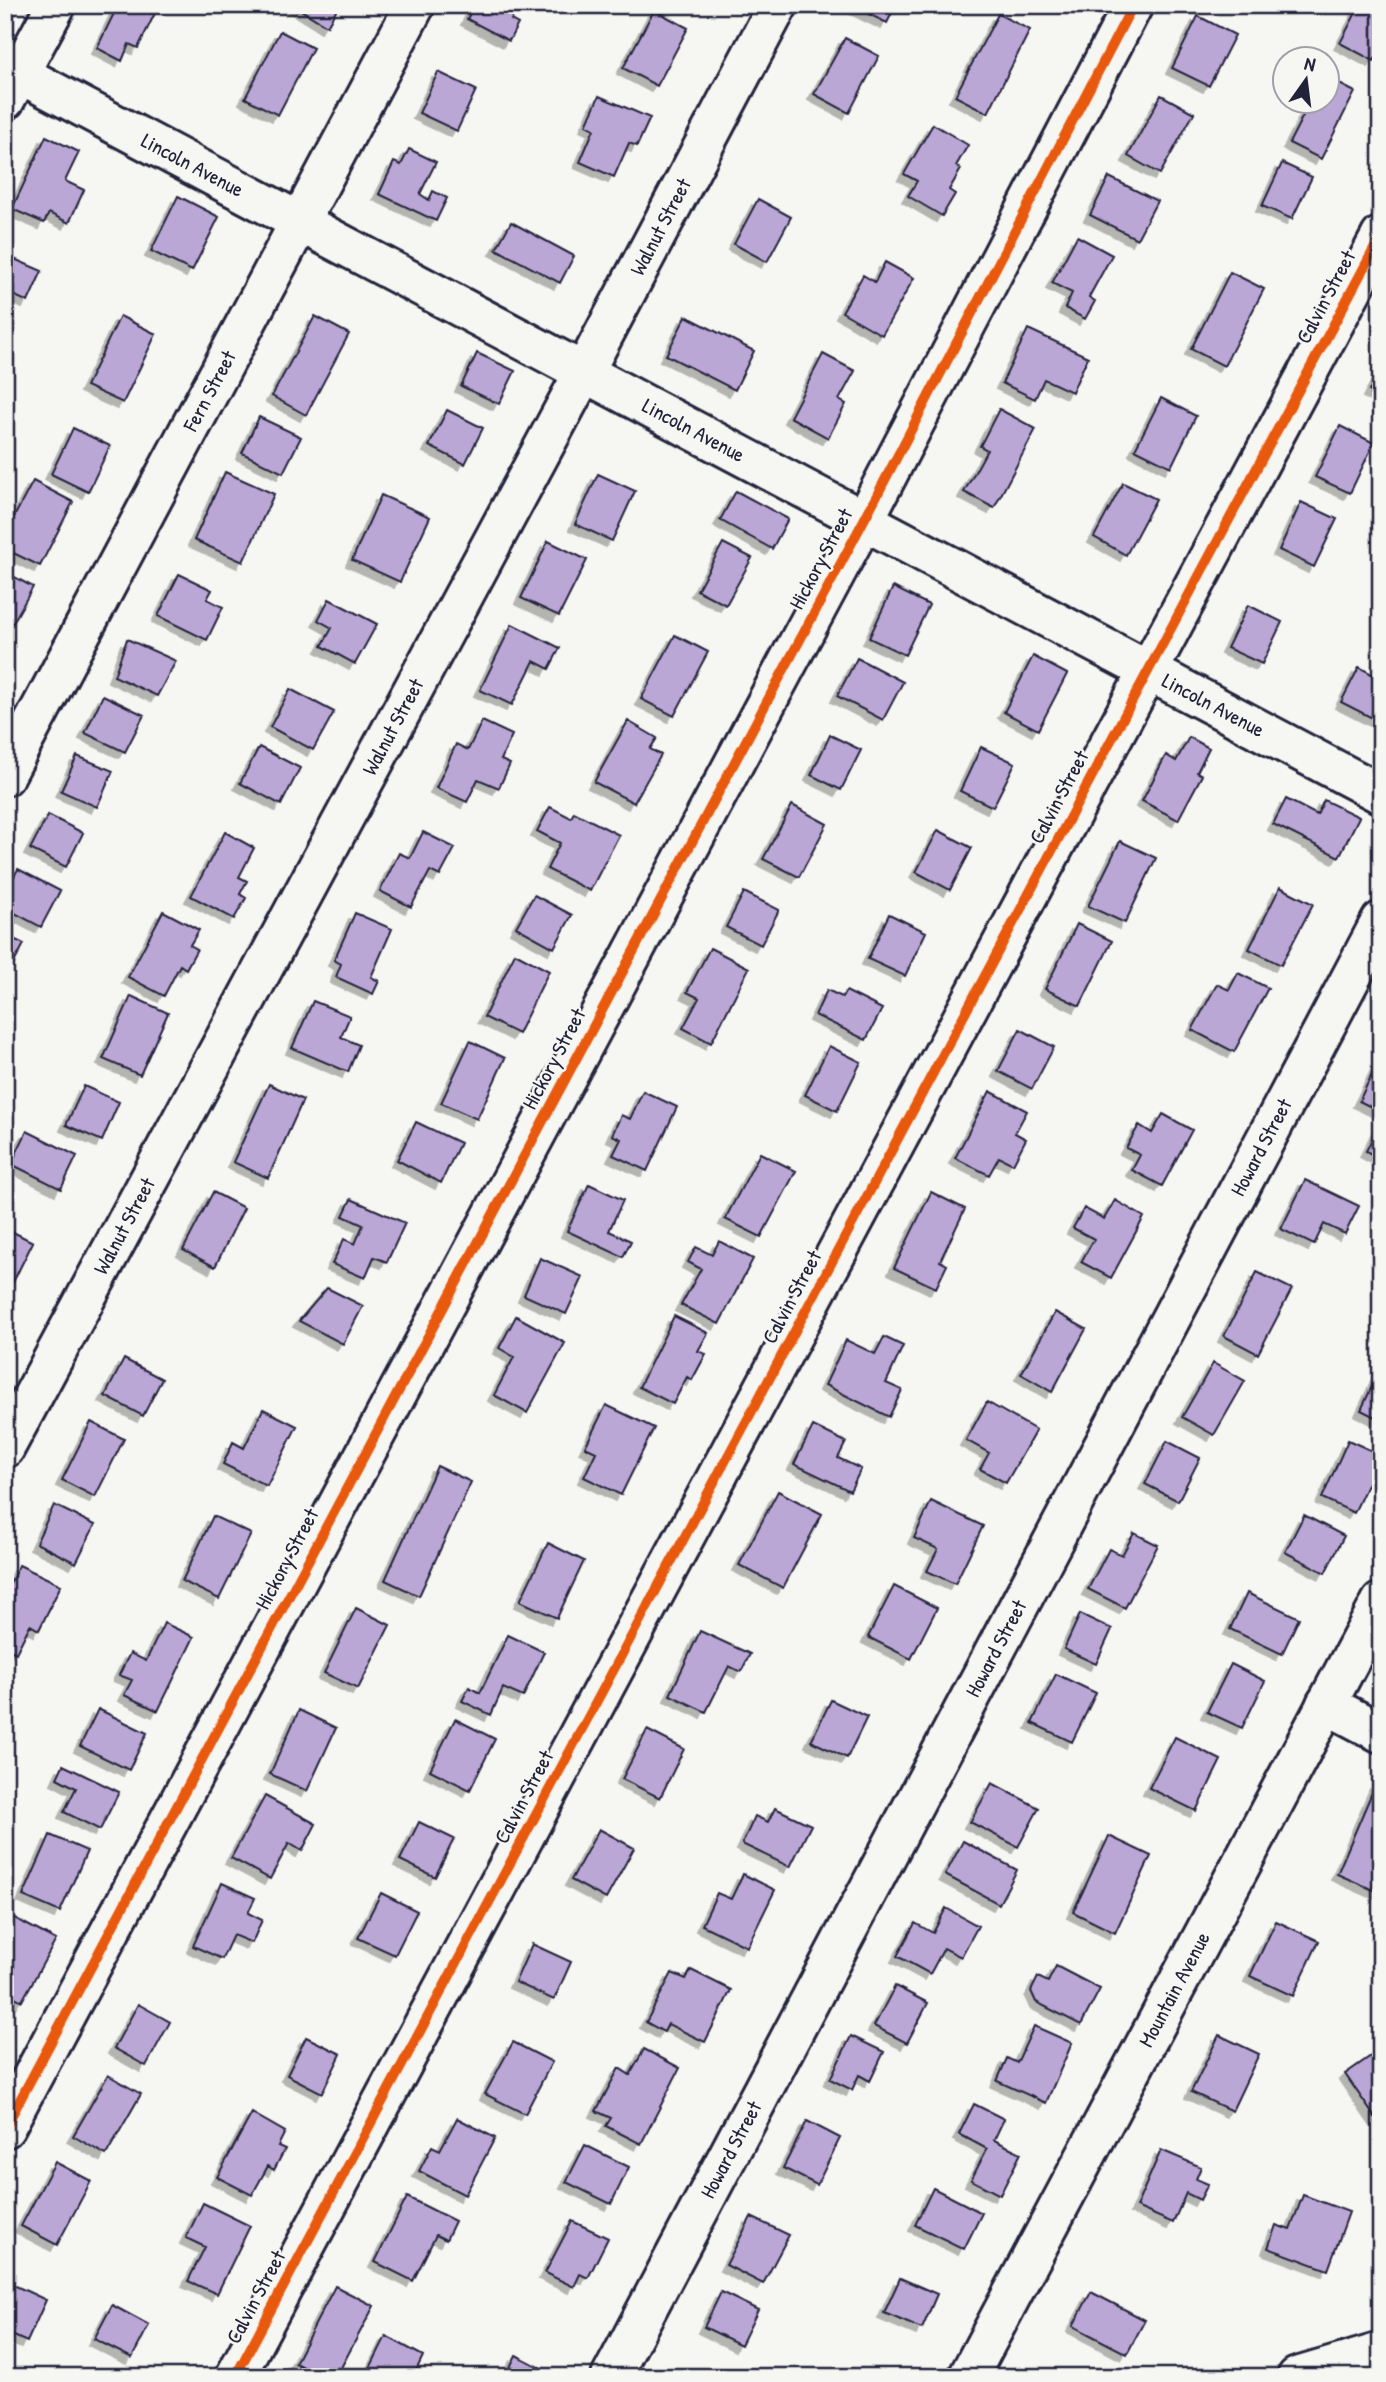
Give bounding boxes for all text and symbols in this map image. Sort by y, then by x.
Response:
north arrow [1270,46,1340,116]
text: N [1302,50,1318,77]
street label: Lincoln Avenue [136,126,249,204]
street label: Walnut Street [623,173,698,280]
street label: Calvin Street [1289,244,1363,348]
street label: Fern Street [175,345,243,437]
street label: Lincoln Avenue [638,391,750,469]
street label: Hickory Street [782,502,860,614]
street label: Lincoln Avenue [1157,666,1270,744]
street label: Walnut Street [355,672,431,780]
street label: Calvin Street [1022,744,1096,848]
street label: Hickory Street [515,1002,593,1114]
street label: Howard Street [1223,1093,1299,1201]
street label: Walnut Street [86,1172,162,1279]
street label: Calvin Street [755,1244,829,1348]
street label: Hickory Street [248,1502,326,1614]
street label: Howard Street [958,1594,1034,1702]
street label: Calvin Street [487,1744,561,1848]
street label: Mountain Avenue [1131,1927,1217,2052]
street label: Howard Street [693,2095,769,2203]
street label: Calvin Street [219,2244,293,2348]

